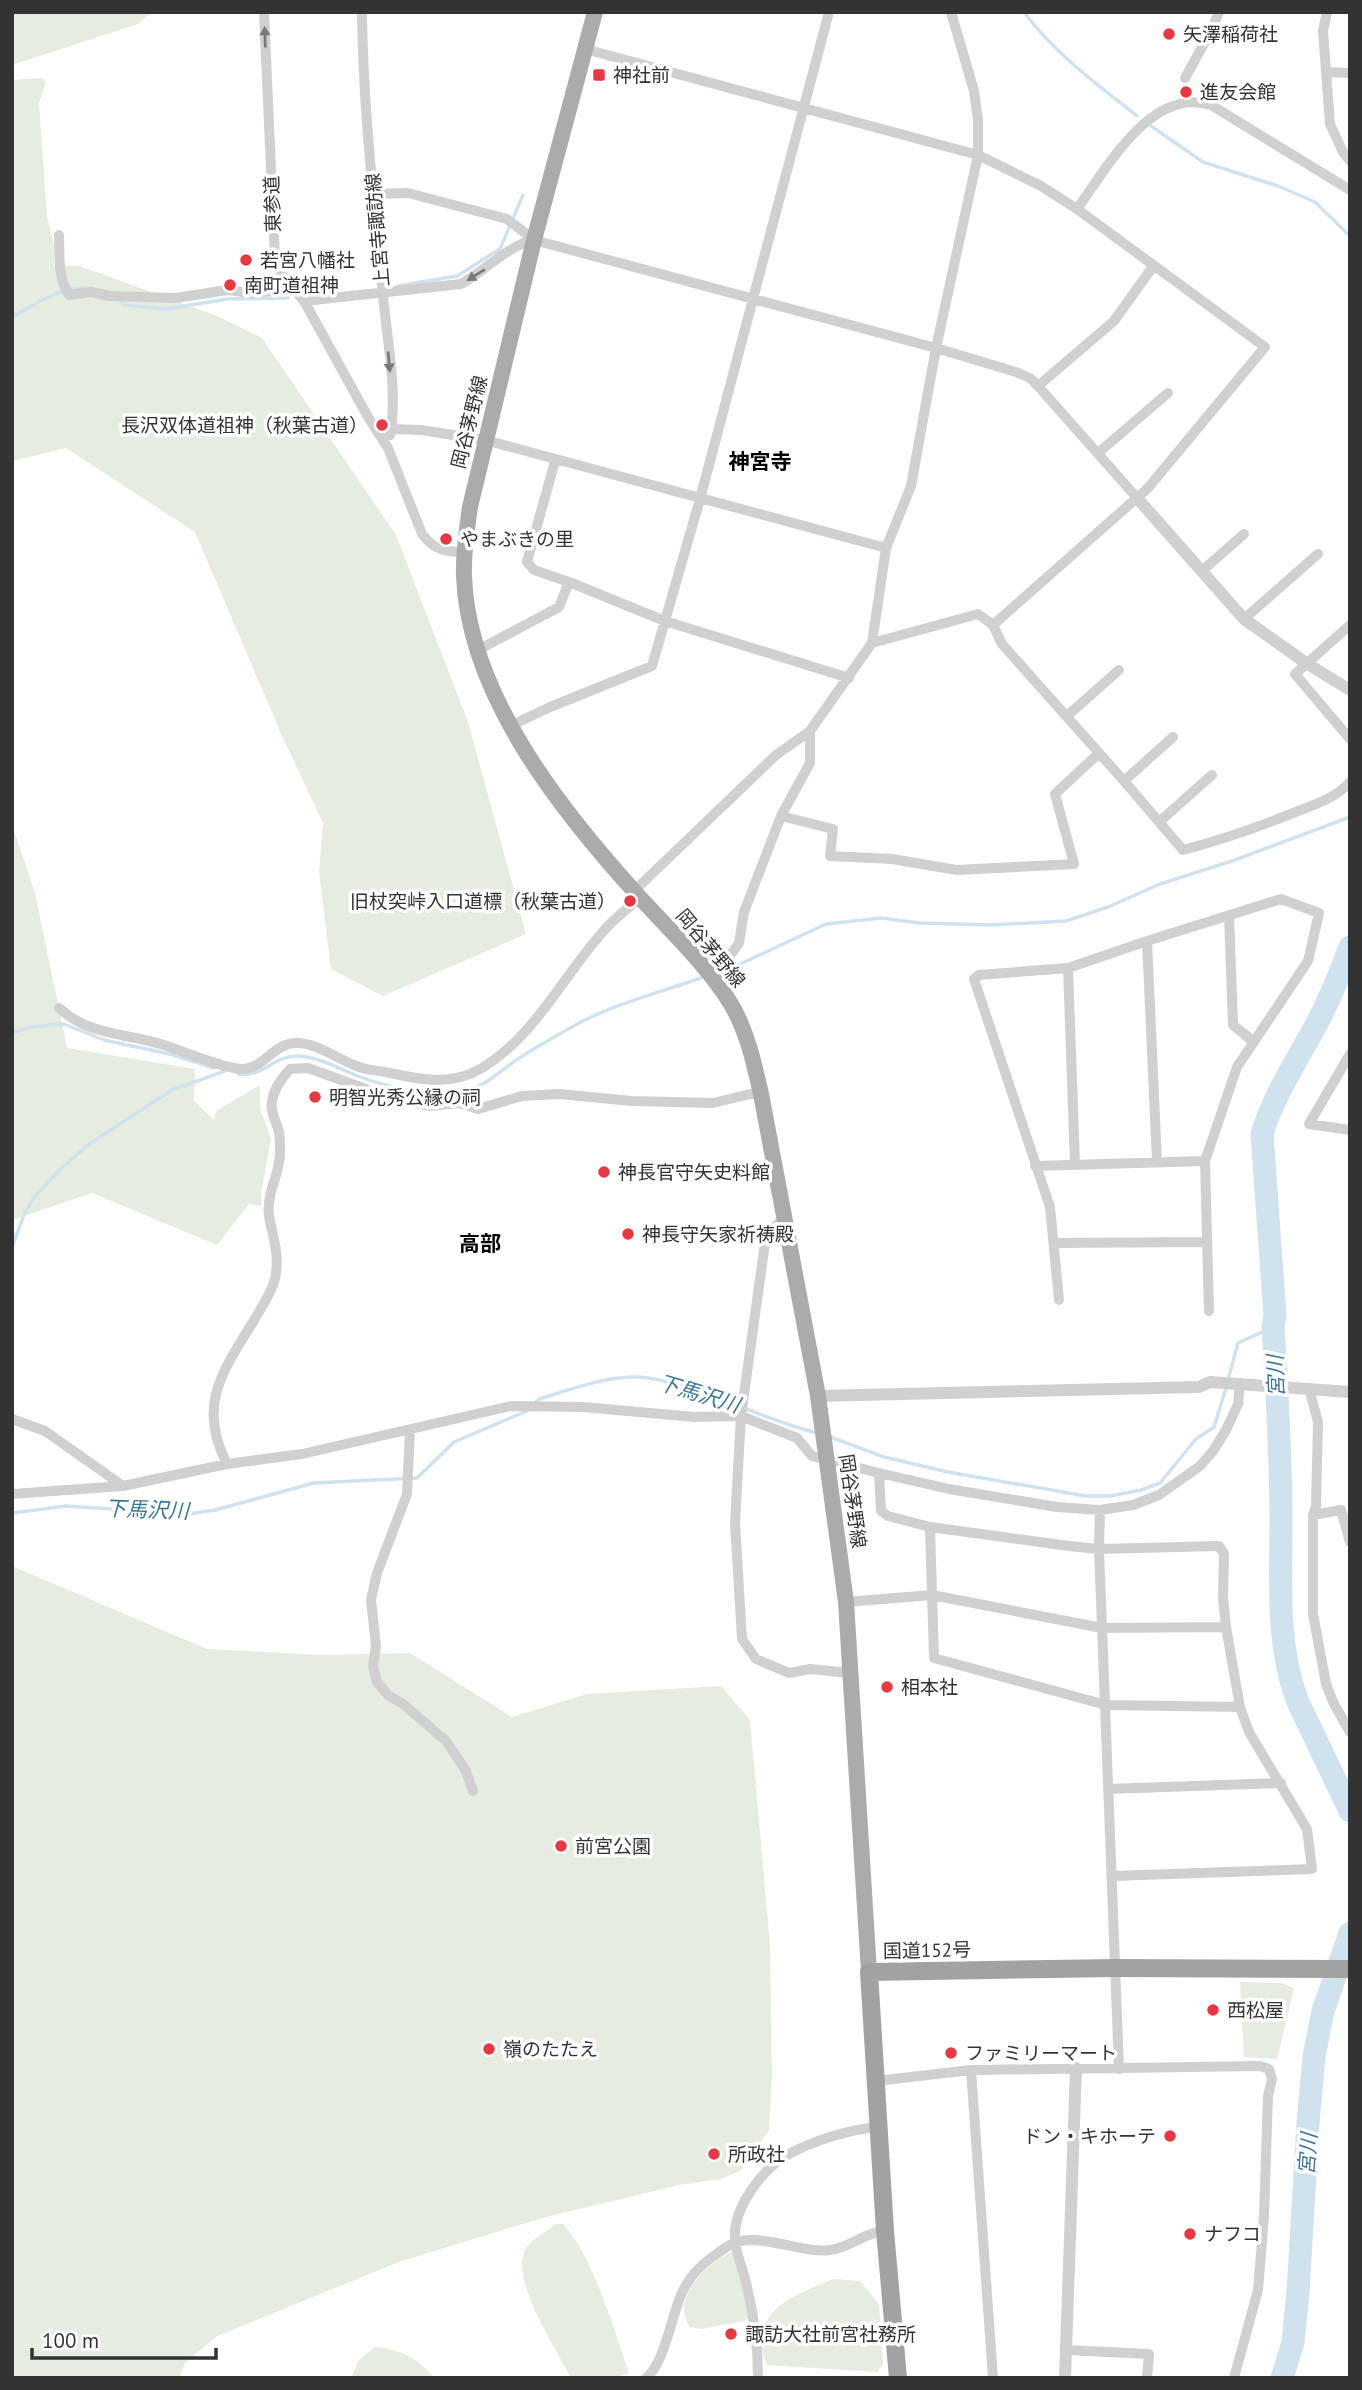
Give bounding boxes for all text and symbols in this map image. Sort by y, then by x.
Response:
place label: 矢澤稲荷社 [1183,22,1278,46]
one-way arrow [260,25,271,47]
marker: 矢澤稲荷社 [1161,26,1177,42]
place label: 神社前 [613,63,670,87]
marker: 神社前 [591,67,607,83]
place label: 進友会館 [1200,80,1276,104]
marker: 進友会館 [1178,84,1194,100]
street label: 上宮寺諏訪線 [360,172,394,288]
street label: 東参道 [259,175,285,233]
place label: 若宮八幡社 [260,248,355,272]
marker: 若宮八幡社 [238,252,254,268]
one-way arrow [466,268,486,281]
place label: 南町道祖神 [244,273,339,297]
marker: 南町道祖神 [222,277,238,293]
one-way arrow [384,351,395,373]
street label: 岡谷茅野線 [446,373,492,471]
place label: 長沢双体道祖神（秋葉古道） [121,413,368,437]
marker: 長沢双体道祖神（秋葉古道） [374,417,390,433]
district label: 神宮寺 [729,448,792,475]
place label: やまぶきの里 [460,527,574,551]
marker: やまぶきの里 [438,531,454,547]
place label: 旧杖突峠入口道標（秋葉古道） [350,889,616,913]
marker: 旧杖突峠入口道標（秋葉古道） [622,893,638,909]
street label: 岡谷茅野線 [671,904,751,992]
place label: 明智光秀公縁の祠 [329,1085,481,1109]
marker: 明智光秀公縁の祠 [307,1089,323,1105]
place label: 神長官守矢史料館 [618,1160,770,1184]
marker: 神長官守矢史料館 [596,1164,612,1180]
place label: 神長守矢家祈祷殿 [642,1222,794,1246]
marker: 神長守矢家祈祷殿 [620,1226,636,1242]
district label: 高部 [459,1230,501,1257]
water label: 宮川 [1261,1353,1290,1397]
water label: 下馬沢川 [655,1368,745,1419]
street label: 岡谷茅野線 [835,1452,871,1550]
water label: 下馬沢川 [105,1495,191,1525]
place label: 相本社 [901,1675,958,1699]
marker: 相本社 [879,1679,895,1695]
place label: 前宮公園 [575,1834,651,1858]
marker: 前宮公園 [553,1838,569,1854]
street label: 国道152号 [883,1937,971,1963]
place label: 西松屋 [1227,1998,1284,2022]
marker: 西松屋 [1205,2002,1221,2018]
place label: 嶺のたたえ [503,2037,598,2061]
marker: 嶺のたたえ [481,2041,497,2057]
place label: ファミリーマート [965,2041,1117,2065]
marker: ファミリーマート [943,2045,959,2061]
place label: ドン・キホーテ [1023,2124,1156,2148]
marker: ドン・キホーテ [1162,2128,1178,2144]
water label: 宮川 [1293,2130,1323,2176]
place label: 所政社 [728,2142,785,2166]
marker: 所政社 [706,2146,722,2162]
place label: ナフコ [1204,2222,1261,2246]
marker: ナフコ [1182,2226,1198,2242]
scale bar [32,2316,215,2360]
place label: 諏訪大社前宮社務所 [745,2322,916,2346]
marker: 諏訪大社前宮社務所 [723,2326,739,2342]
text: 100 m [42,2327,99,2354]

